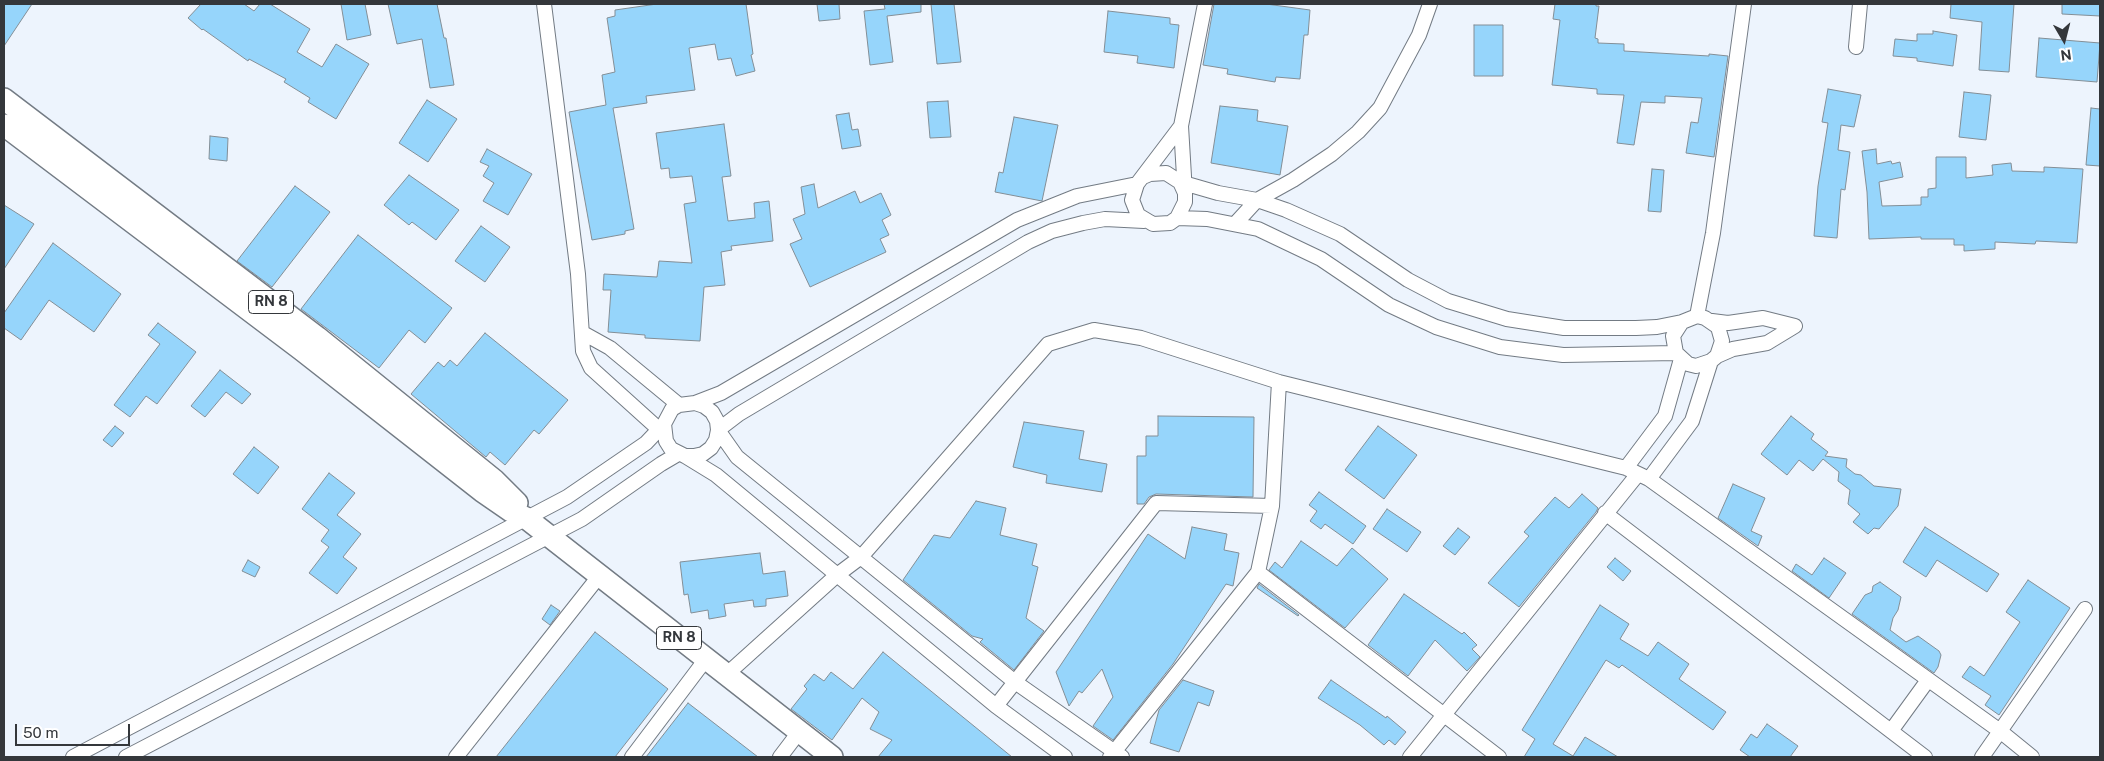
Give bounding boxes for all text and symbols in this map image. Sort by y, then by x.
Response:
north arrow [2039,15,2089,65]
text: N [2060,46,2073,64]
road number: RN 8 [248,290,294,314]
road number: RN 8 [656,626,702,650]
scale bar [18,714,132,746]
text: 50 m [23,724,58,741]

